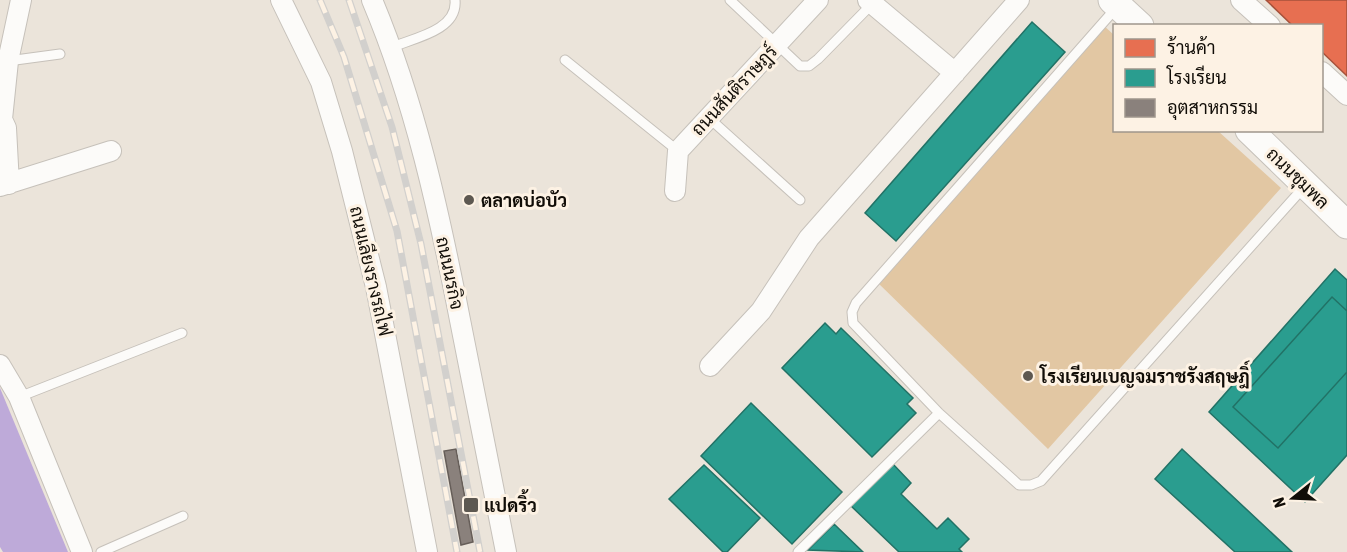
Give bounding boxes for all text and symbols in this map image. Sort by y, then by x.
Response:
legend [1113,24,1323,132]
text: ร้านค้า [1167,36,1216,58]
street label: ถนนสันติราษฎร์ [685,39,783,141]
text: โรงเรียน [1166,65,1227,88]
text: อุตสาหกรรม [1167,97,1258,120]
street label: ถนนชุมพล [1261,143,1334,214]
place label: ตลาดบ่อบัว [481,189,567,211]
marker: ตลาดบ่อบัว [462,193,476,207]
street label: ถนนเลียงรางรถไฟ [346,204,398,338]
street label: ถนนนรกิจ [432,235,468,311]
place label: โรงเรียนเบญจมราชรังสฤษฎิ์ [1039,360,1250,389]
marker: โรงเรียนเบญจมราชรังสฤษฎิ์ [1021,369,1035,383]
north arrow [1263,468,1323,528]
place label: แปดริ้ว [484,489,537,516]
text: N [1269,495,1289,510]
marker: แปดริ้ว [462,496,480,514]

